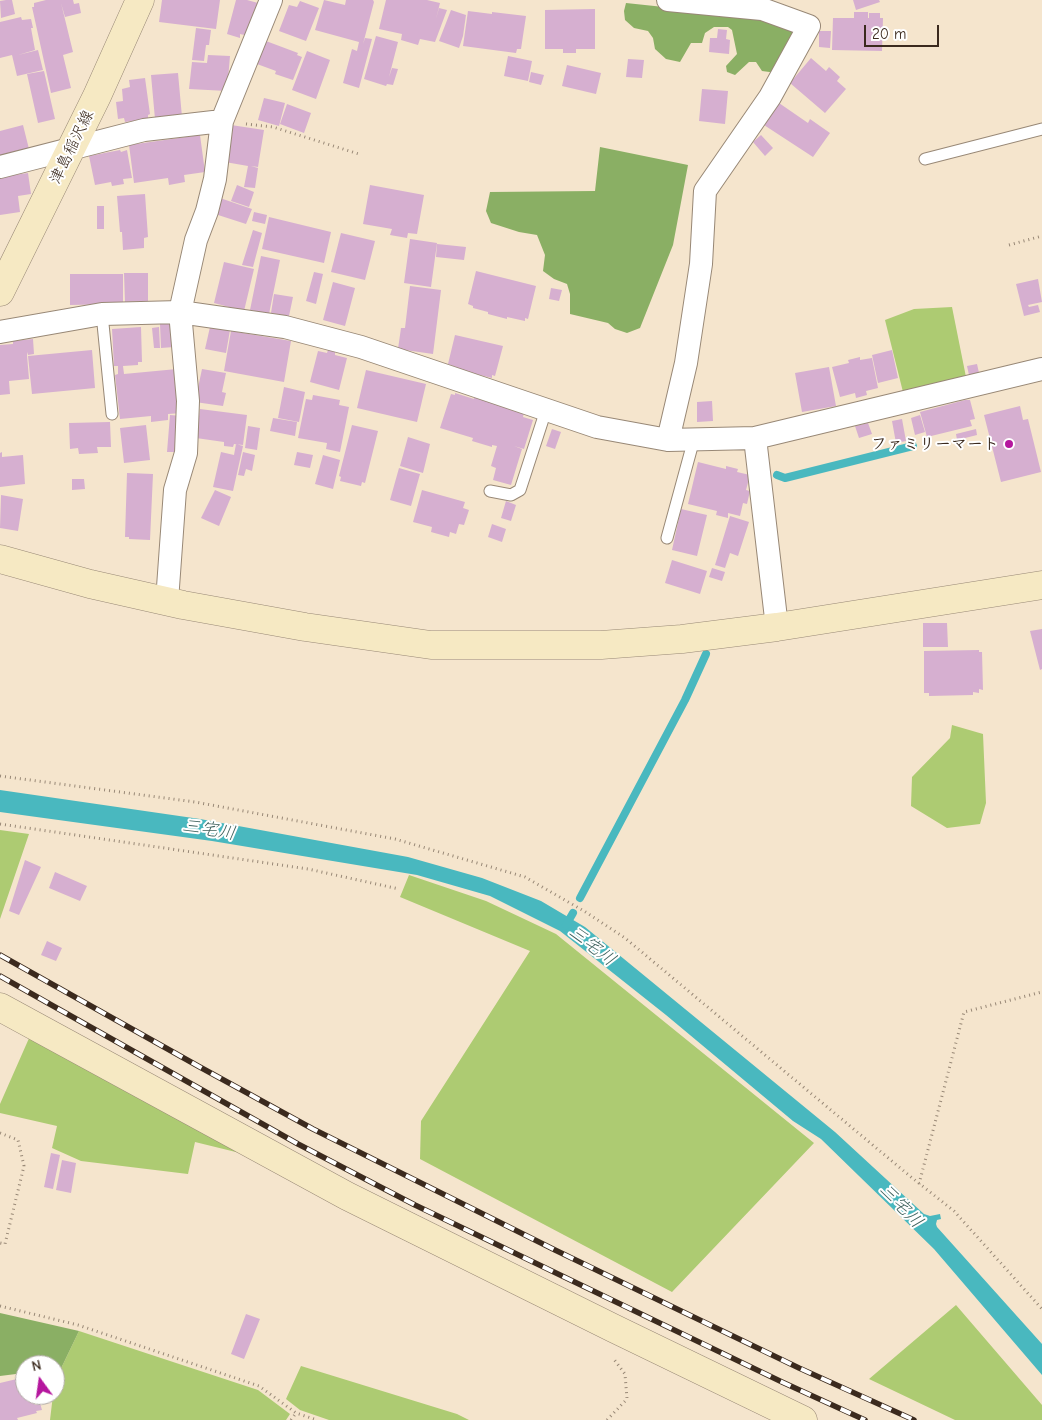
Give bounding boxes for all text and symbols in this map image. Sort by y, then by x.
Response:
scale bar [867,15,942,47]
text: 20 m [872,25,906,43]
street label: 津島稲沢線 [46,107,98,187]
place label: ファミリーマート [871,434,999,454]
marker: ファミリーマート [1003,438,1015,450]
water label: 三宅川 [181,815,237,845]
water label: 三宅川 [564,921,620,971]
water label: 三宅川 [874,1179,928,1233]
north arrow [15,1355,65,1405]
text: N [30,1357,43,1375]

